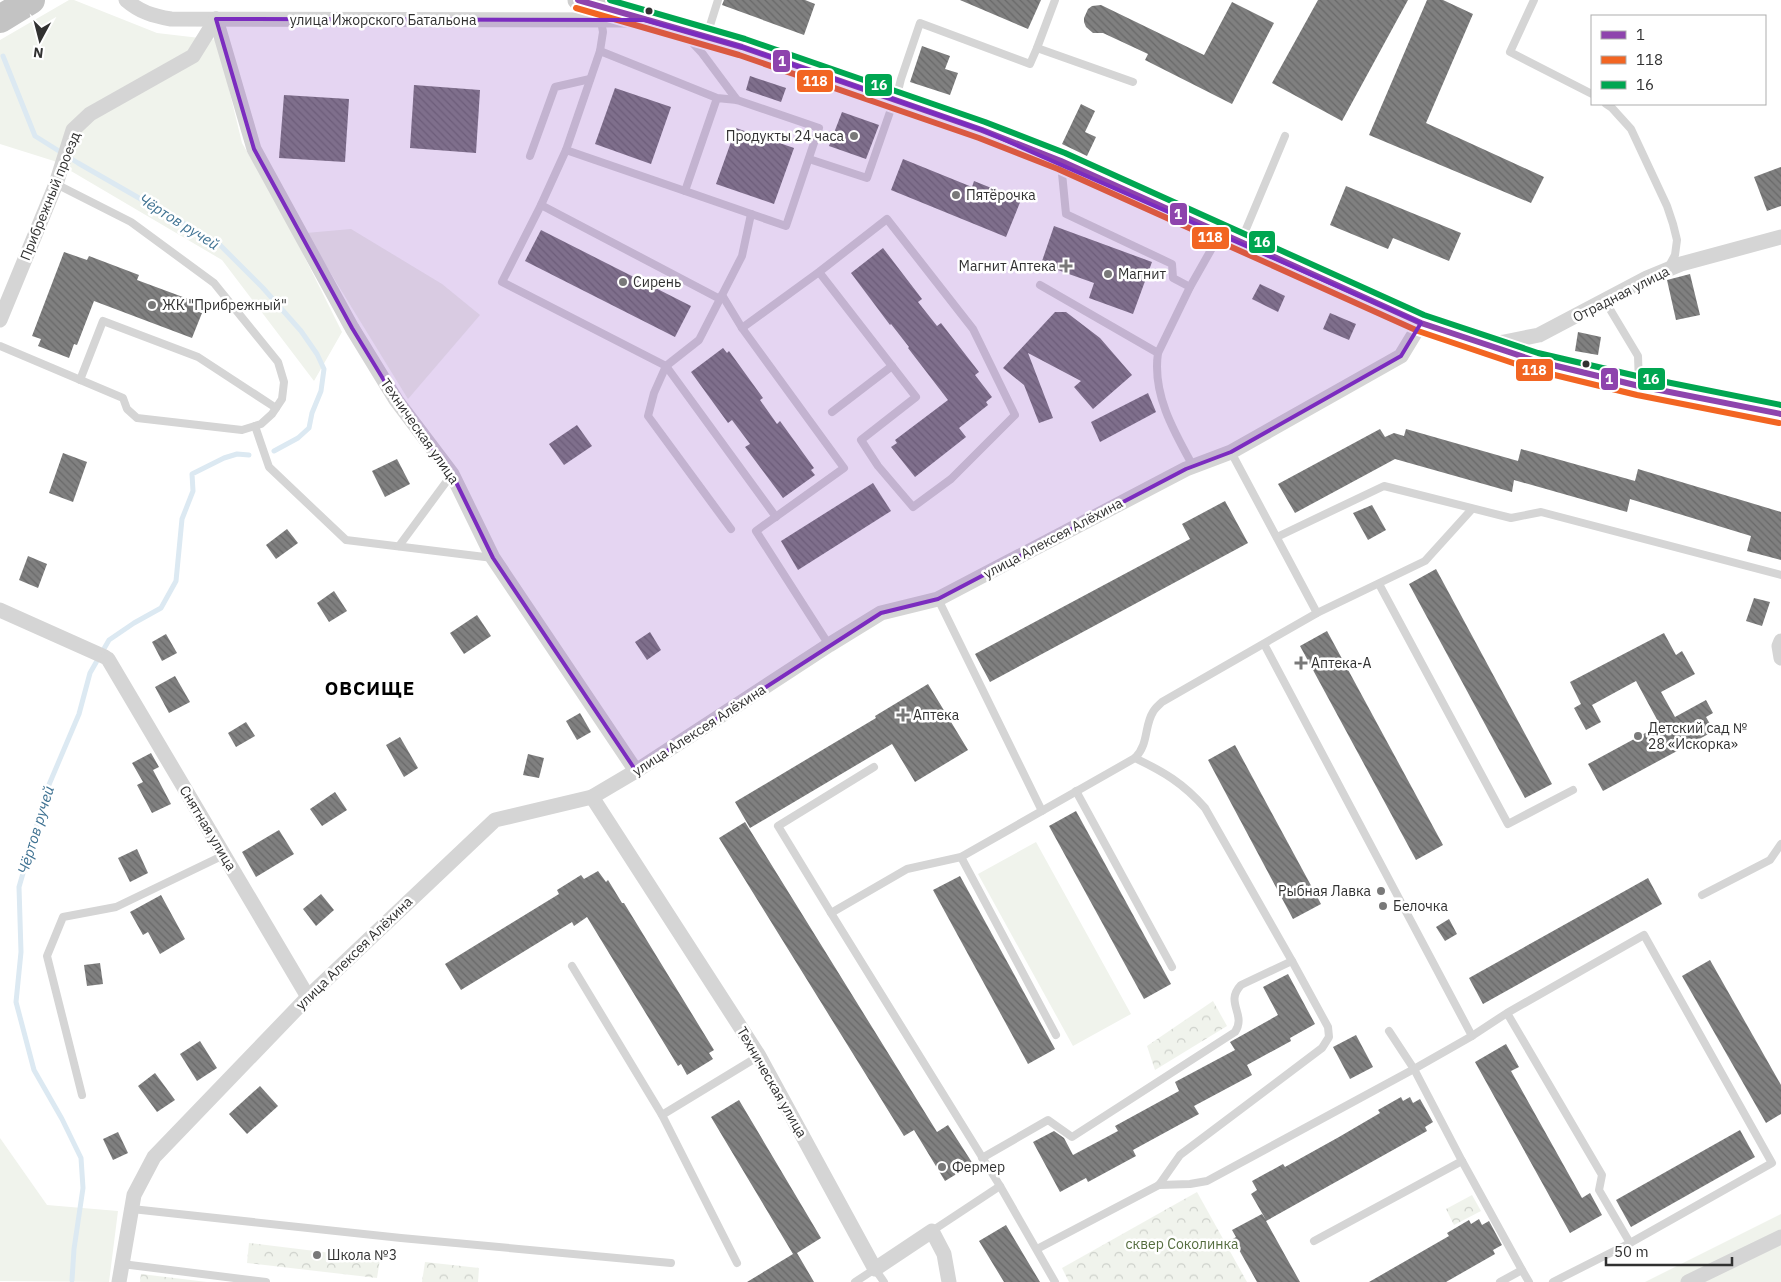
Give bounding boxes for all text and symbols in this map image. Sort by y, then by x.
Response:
unlabelled marker [644,6,654,16]
street label: улица Ижорского Батальона [290,11,477,29]
north arrow [15,15,65,65]
legend [1591,15,1766,105]
text: 1 [1636,25,1645,44]
text: N [32,43,45,62]
line badge: 1 [772,49,791,73]
text: 118 [1636,50,1663,69]
text: 1 [778,52,787,70]
line badge: 118 [796,69,834,93]
text: 118 [802,72,828,90]
line badge: 16 [864,73,893,97]
text: 16 [1636,75,1654,94]
text: 16 [871,76,887,94]
place label: Продукты 24 часа [726,127,845,145]
street label: Прибрежный проезд [16,129,84,263]
marker: Продукты 24 часа [848,130,860,142]
place label: Пятёрочка [966,186,1036,204]
water label: Чёртов ручей [136,189,223,254]
marker: Пятёрочка [950,189,962,201]
line badge: 1 [1169,202,1188,226]
text: 1 [1174,205,1183,223]
line badge: 118 [1191,226,1230,250]
text: 118 [1197,228,1223,246]
line badge: 16 [1248,230,1276,254]
text: 16 [1254,233,1270,251]
place label: Магнит Аптека [959,257,1057,275]
marker: Магнит Аптека [1060,260,1072,272]
street label: Отрадная улица [1570,262,1673,326]
place label: Магнит [1118,265,1166,283]
marker: Магнит [1102,268,1114,280]
place label: Сирень [633,273,681,291]
marker: Сирень [617,276,629,288]
place label: ЖК "Прибрежный" [162,296,287,314]
marker: ЖК "Прибрежный" [146,299,158,311]
line badge: 118 [1515,358,1554,382]
unlabelled marker [1581,359,1591,369]
text: 118 [1521,361,1547,379]
line badge: 1 [1600,367,1619,391]
line badge: 16 [1637,367,1666,391]
text: 1 [1605,370,1614,388]
text: 16 [1643,370,1659,388]
street label: Техническая улица [377,375,464,488]
street label: улица Алексея Алёхина [980,493,1126,582]
place label: Аптека-А [1311,654,1371,672]
marker: Аптека-А [1295,657,1307,669]
district label: ОВСИЩЕ [325,676,415,700]
street label: улица Алексея Алёхина [629,680,770,780]
place label: Аптека [913,706,960,724]
marker: Аптека [897,709,909,721]
place label: Детский сад № 28 «Искорка» [1648,719,1747,753]
marker: Детский сад № 28 «Искорка» [1632,730,1644,742]
street label: Снятная улица [175,782,241,874]
water label: Чёртов ручей [13,783,58,876]
place label: Рыбная Лавка [1278,882,1372,900]
marker: Рыбная Лавка [1375,885,1387,897]
street label: улица Алексея Алёхина [292,892,417,1013]
place label: Белочка [1393,897,1448,915]
marker: Белочка [1377,900,1389,912]
street label: Техническая улица [733,1023,811,1141]
place label: Фермер [952,1158,1005,1176]
marker: Фермер [936,1161,948,1173]
scale bar [1606,1234,1732,1266]
park label: сквер Соколинка [1126,1235,1239,1253]
text: 50 m [1614,1242,1649,1261]
place label: Школа №3 [327,1246,397,1264]
marker: Школа №3 [311,1249,323,1261]

